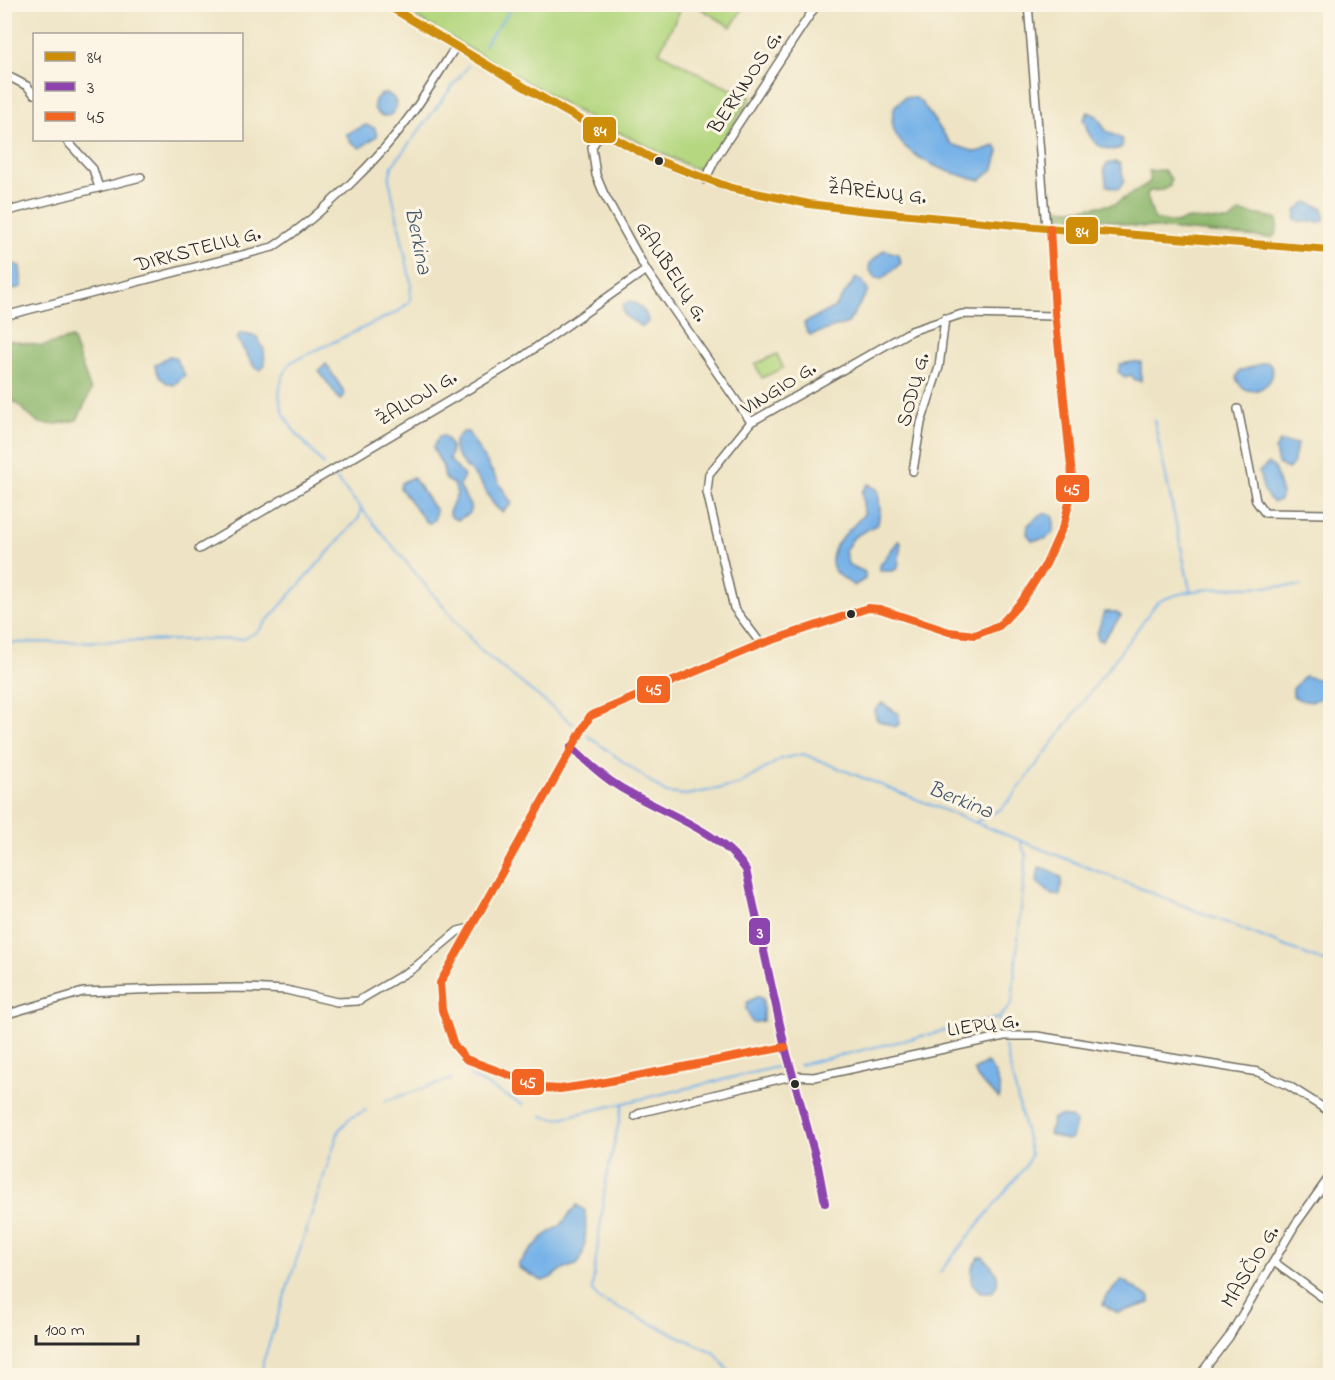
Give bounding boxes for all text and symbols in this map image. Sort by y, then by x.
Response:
street label: BERKINOS G. [701,25,791,141]
legend [33,33,243,141]
text: 84 [87,46,102,72]
text: 3 [87,76,94,102]
text: 45 [87,106,105,132]
line badge: 84 [582,116,617,144]
text: 84 [593,120,607,144]
unlabelled marker [653,155,665,167]
street label: ŽARĖNŲ G. [826,173,928,213]
water label: Berkina [395,205,439,278]
street label: GAUBELIŲ G. [627,216,715,328]
line badge: 84 [1065,216,1099,245]
street label: DIRKSTELIŲ G. [131,219,264,281]
text: 84 [1075,221,1089,245]
street label: SODŲ G. [890,350,938,430]
street label: VINGIO G. [735,354,822,424]
street label: ŽALIOJI G. [371,363,463,435]
line badge: 45 [1055,474,1090,503]
text: 45 [1063,479,1081,503]
unlabelled marker [845,608,857,620]
line badge: 45 [636,675,671,704]
text: 45 [645,679,663,703]
water label: Berkina [923,773,998,829]
line badge: 3 [748,917,771,946]
text: 3 [756,922,764,946]
street label: LIEPŲ G. [945,1006,1021,1046]
line badge: 45 [511,1068,545,1096]
text: 45 [519,1072,537,1096]
unlabelled marker [789,1078,801,1090]
street label: MASČIO G. [1214,1220,1288,1314]
scale bar [36,1308,138,1346]
text: 100 m [45,1318,85,1344]

